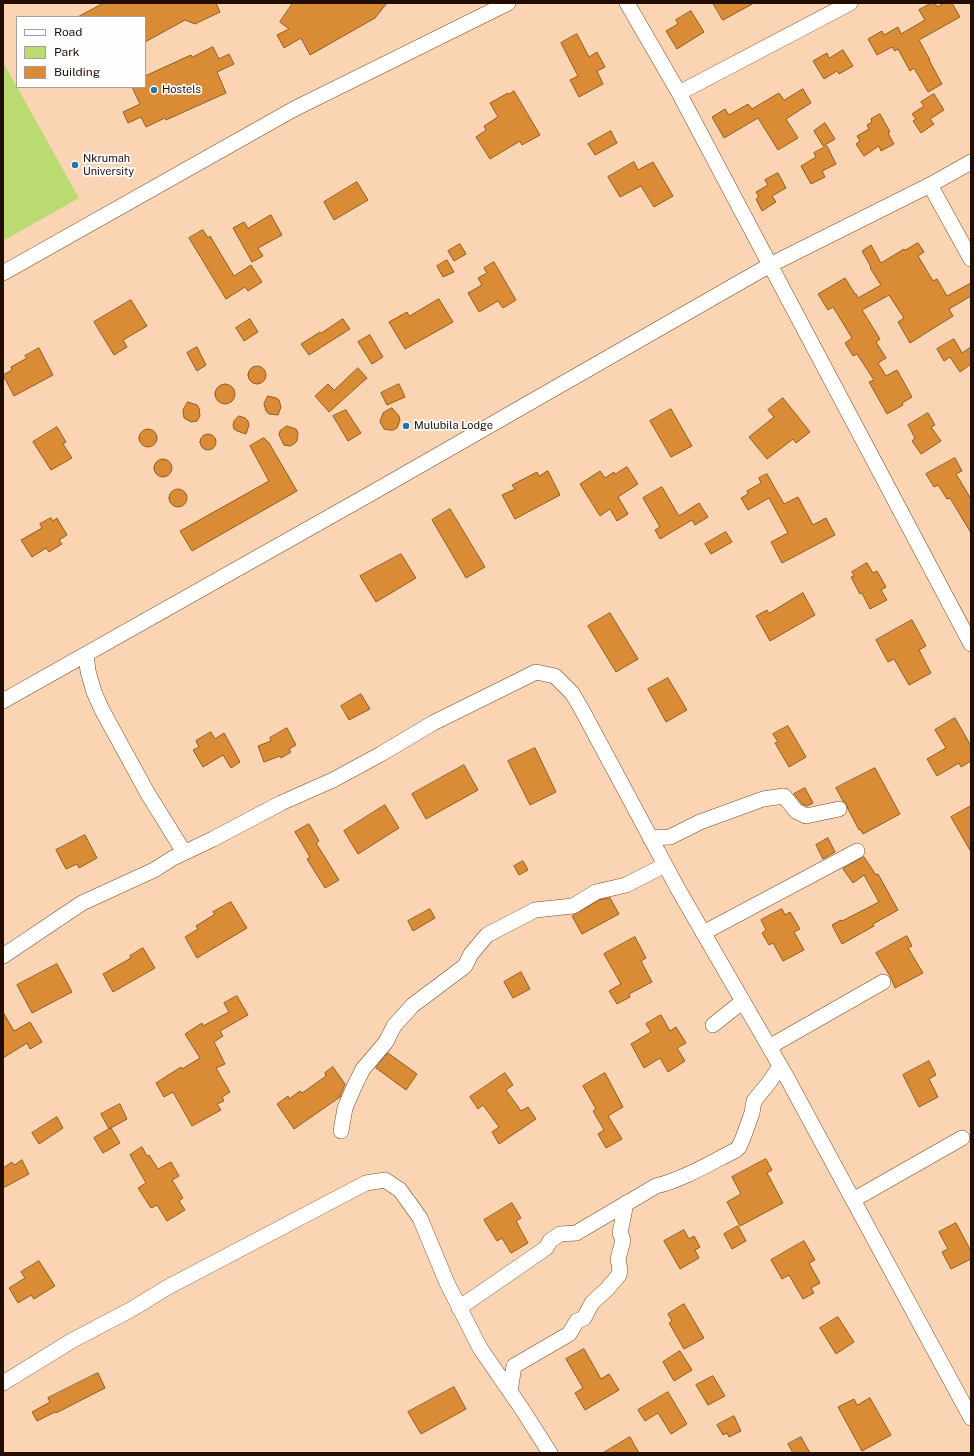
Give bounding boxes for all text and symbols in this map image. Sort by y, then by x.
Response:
legend [16,16,146,88]
text: Road [54,25,82,39]
text: Park [54,45,80,59]
text: Building [54,65,100,79]
place label: Hostels [162,83,201,97]
marker: Hostels [149,85,159,95]
place label: Nkrumah University [83,152,134,178]
marker: Nkrumah University [70,160,80,170]
place label: Mulubila Lodge [414,419,493,433]
marker: Mulubila Lodge [401,421,411,431]

